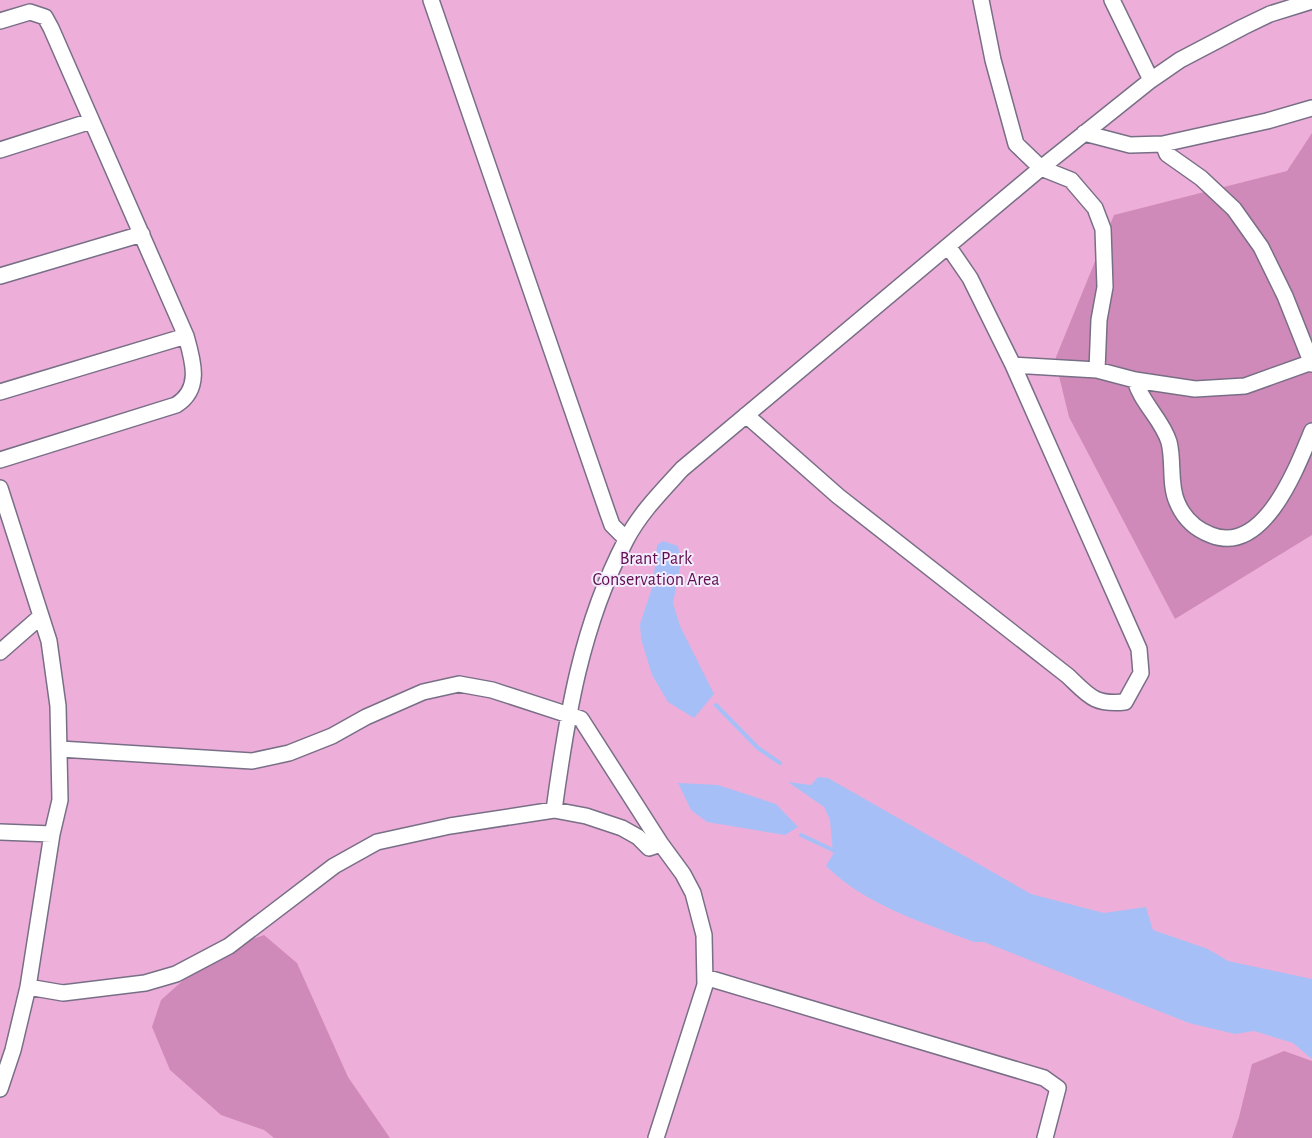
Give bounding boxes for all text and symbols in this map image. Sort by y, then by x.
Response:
park label: Brant Park Conservation Area [592,550,720,589]

